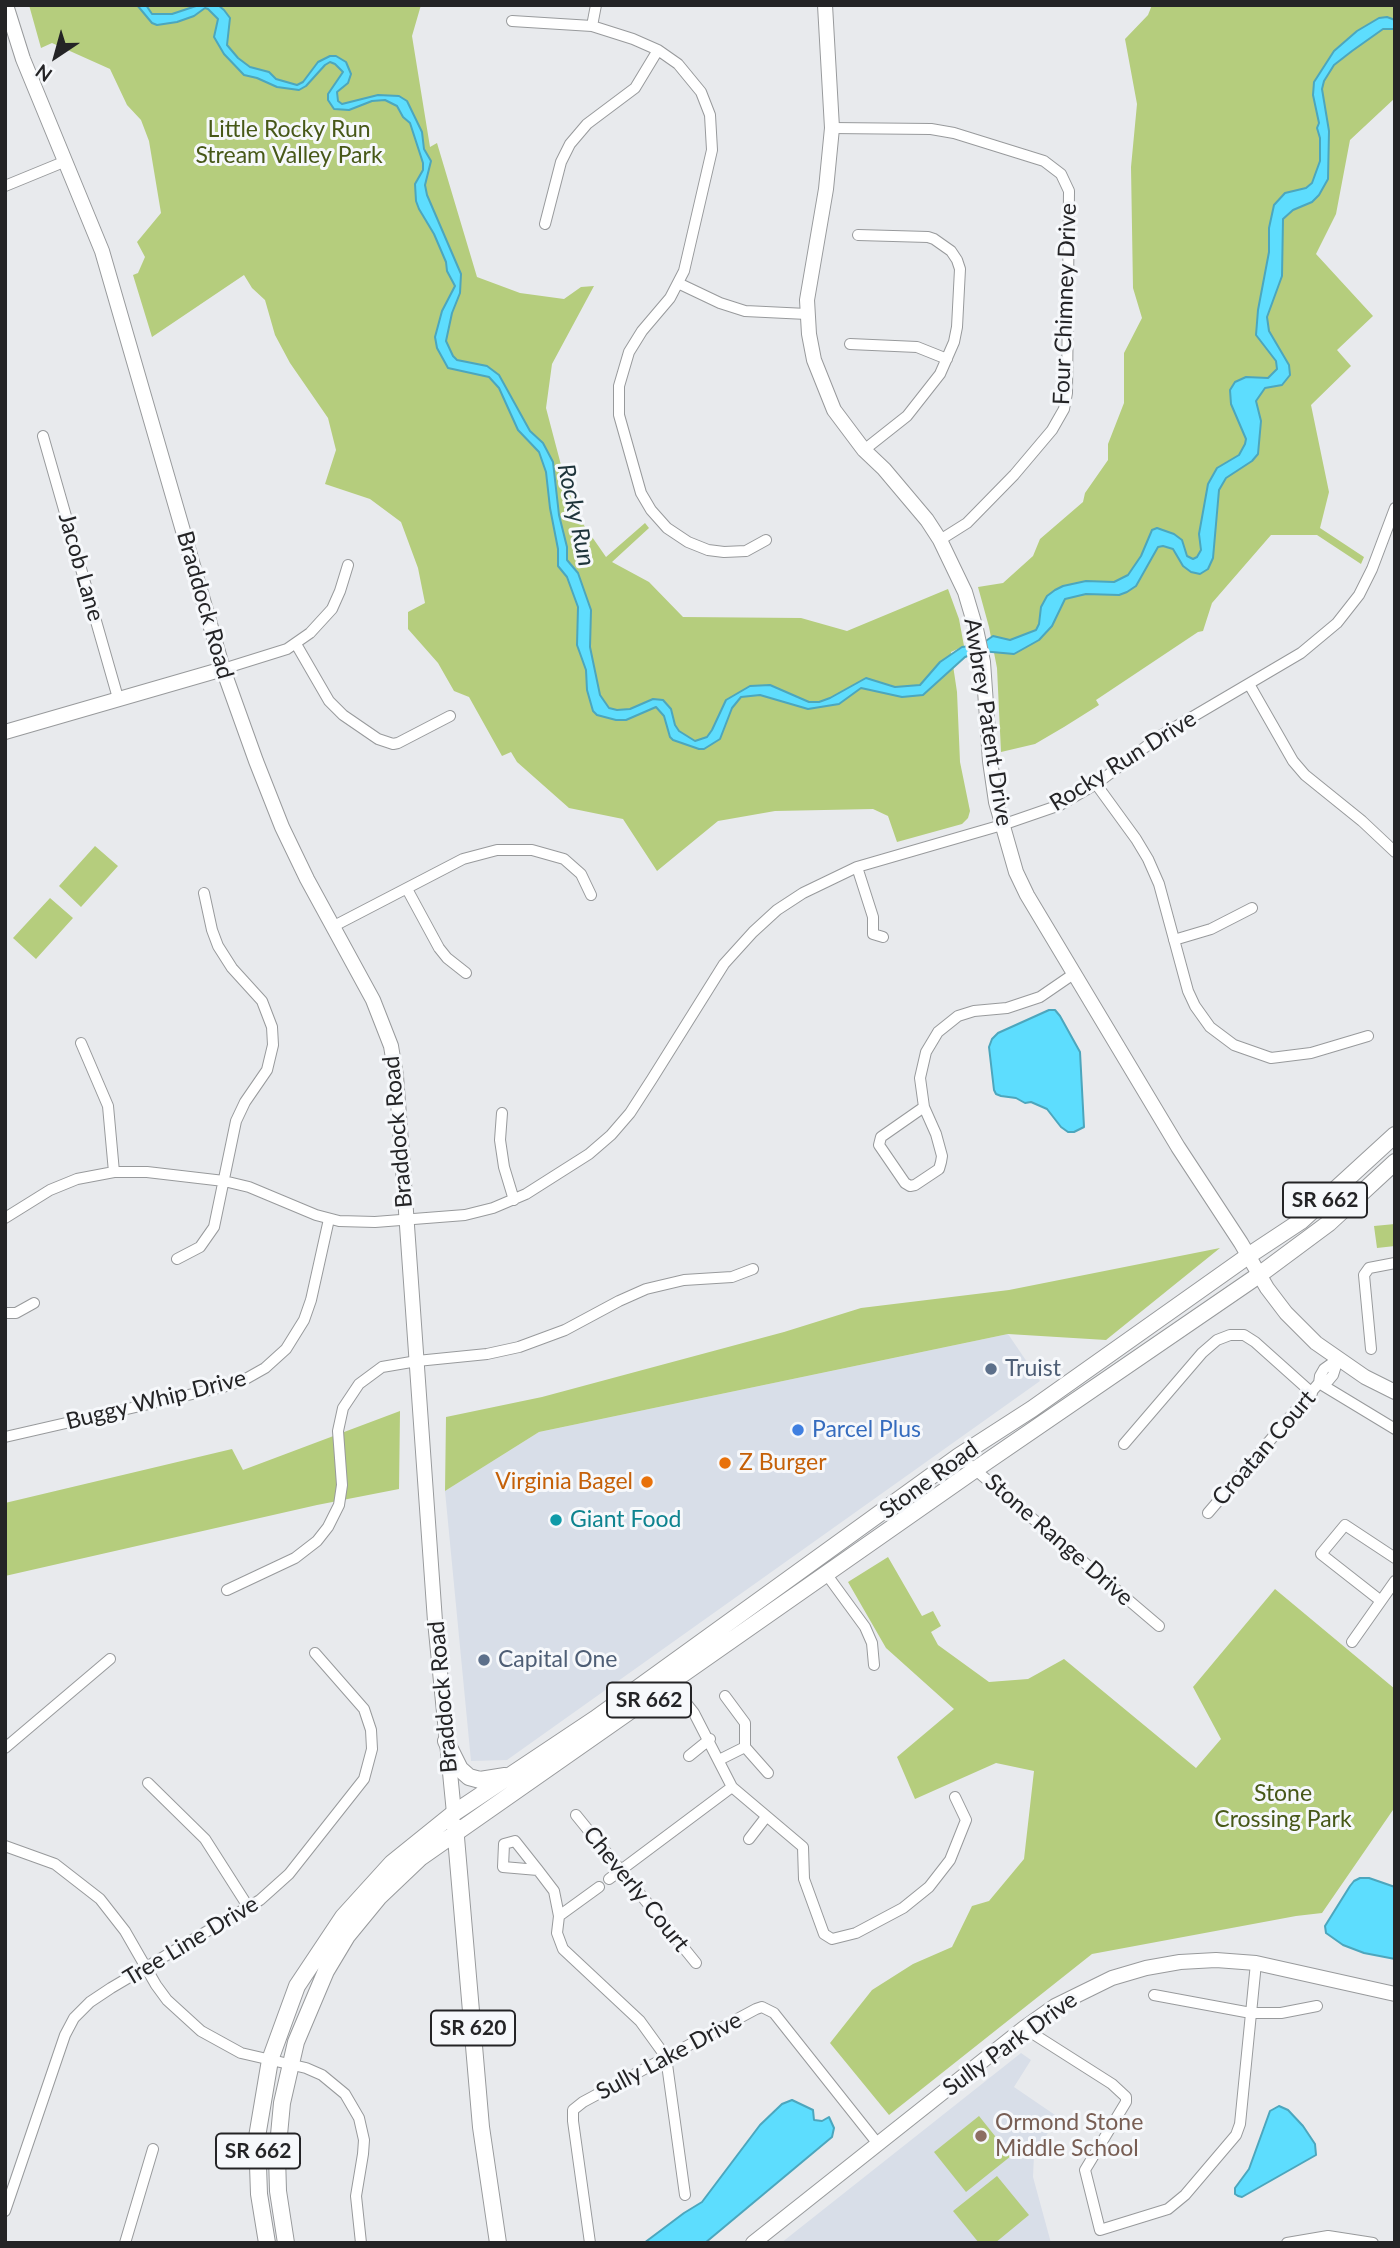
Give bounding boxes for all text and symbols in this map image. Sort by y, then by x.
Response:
north arrow [21,21,91,91]
text: N [31,60,56,87]
park label: Little Rocky Run Stream Valley Park [195,116,383,170]
street label: Four Chimney Drive [1048,203,1082,405]
water label: Rocky Run [551,461,601,569]
street label: Jacob Lane [52,510,110,624]
street label: Braddock Road [171,528,239,682]
street label: Awbrey Patent Drive [958,616,1018,828]
street label: Rocky Run Drive [1045,705,1201,817]
street label: Braddock Road [378,1055,418,1209]
road number: SR 662 [1283,1182,1367,1218]
place label: Truist [1005,1355,1061,1383]
marker: Truist [983,1361,999,1377]
street label: Buggy Whip Drive [63,1364,249,1436]
street label: Croatan Court [1207,1385,1321,1511]
place label: Parcel Plus [812,1416,921,1444]
marker: Parcel Plus [790,1422,806,1438]
street label: Stone Road [874,1435,984,1525]
place label: Z Burger [739,1449,827,1477]
marker: Z Burger [717,1455,733,1471]
place label: Virginia Bagel [495,1468,633,1496]
street label: Stone Range Drive [979,1468,1139,1612]
marker: Virginia Bagel [639,1474,655,1490]
place label: Giant Food [570,1506,681,1534]
marker: Giant Food [548,1512,564,1528]
street label: Braddock Road [423,1620,463,1774]
place label: Capital One [498,1646,617,1674]
marker: Capital One [476,1652,492,1668]
road number: SR 662 [607,1682,691,1718]
park label: Stone Crossing Park [1214,1780,1352,1834]
street label: Cheverly Court [577,1821,695,1957]
street label: Tree Line Drive [119,1890,263,1992]
street label: Sully Park Drive [937,1986,1083,2102]
street label: Sully Lake Drive [592,2006,746,2106]
road number: SR 620 [431,2010,515,2046]
place label: Ormond Stone Middle School [995,2109,1143,2163]
marker: Ormond Stone Middle School [973,2128,989,2144]
road number: SR 662 [216,2134,300,2168]

